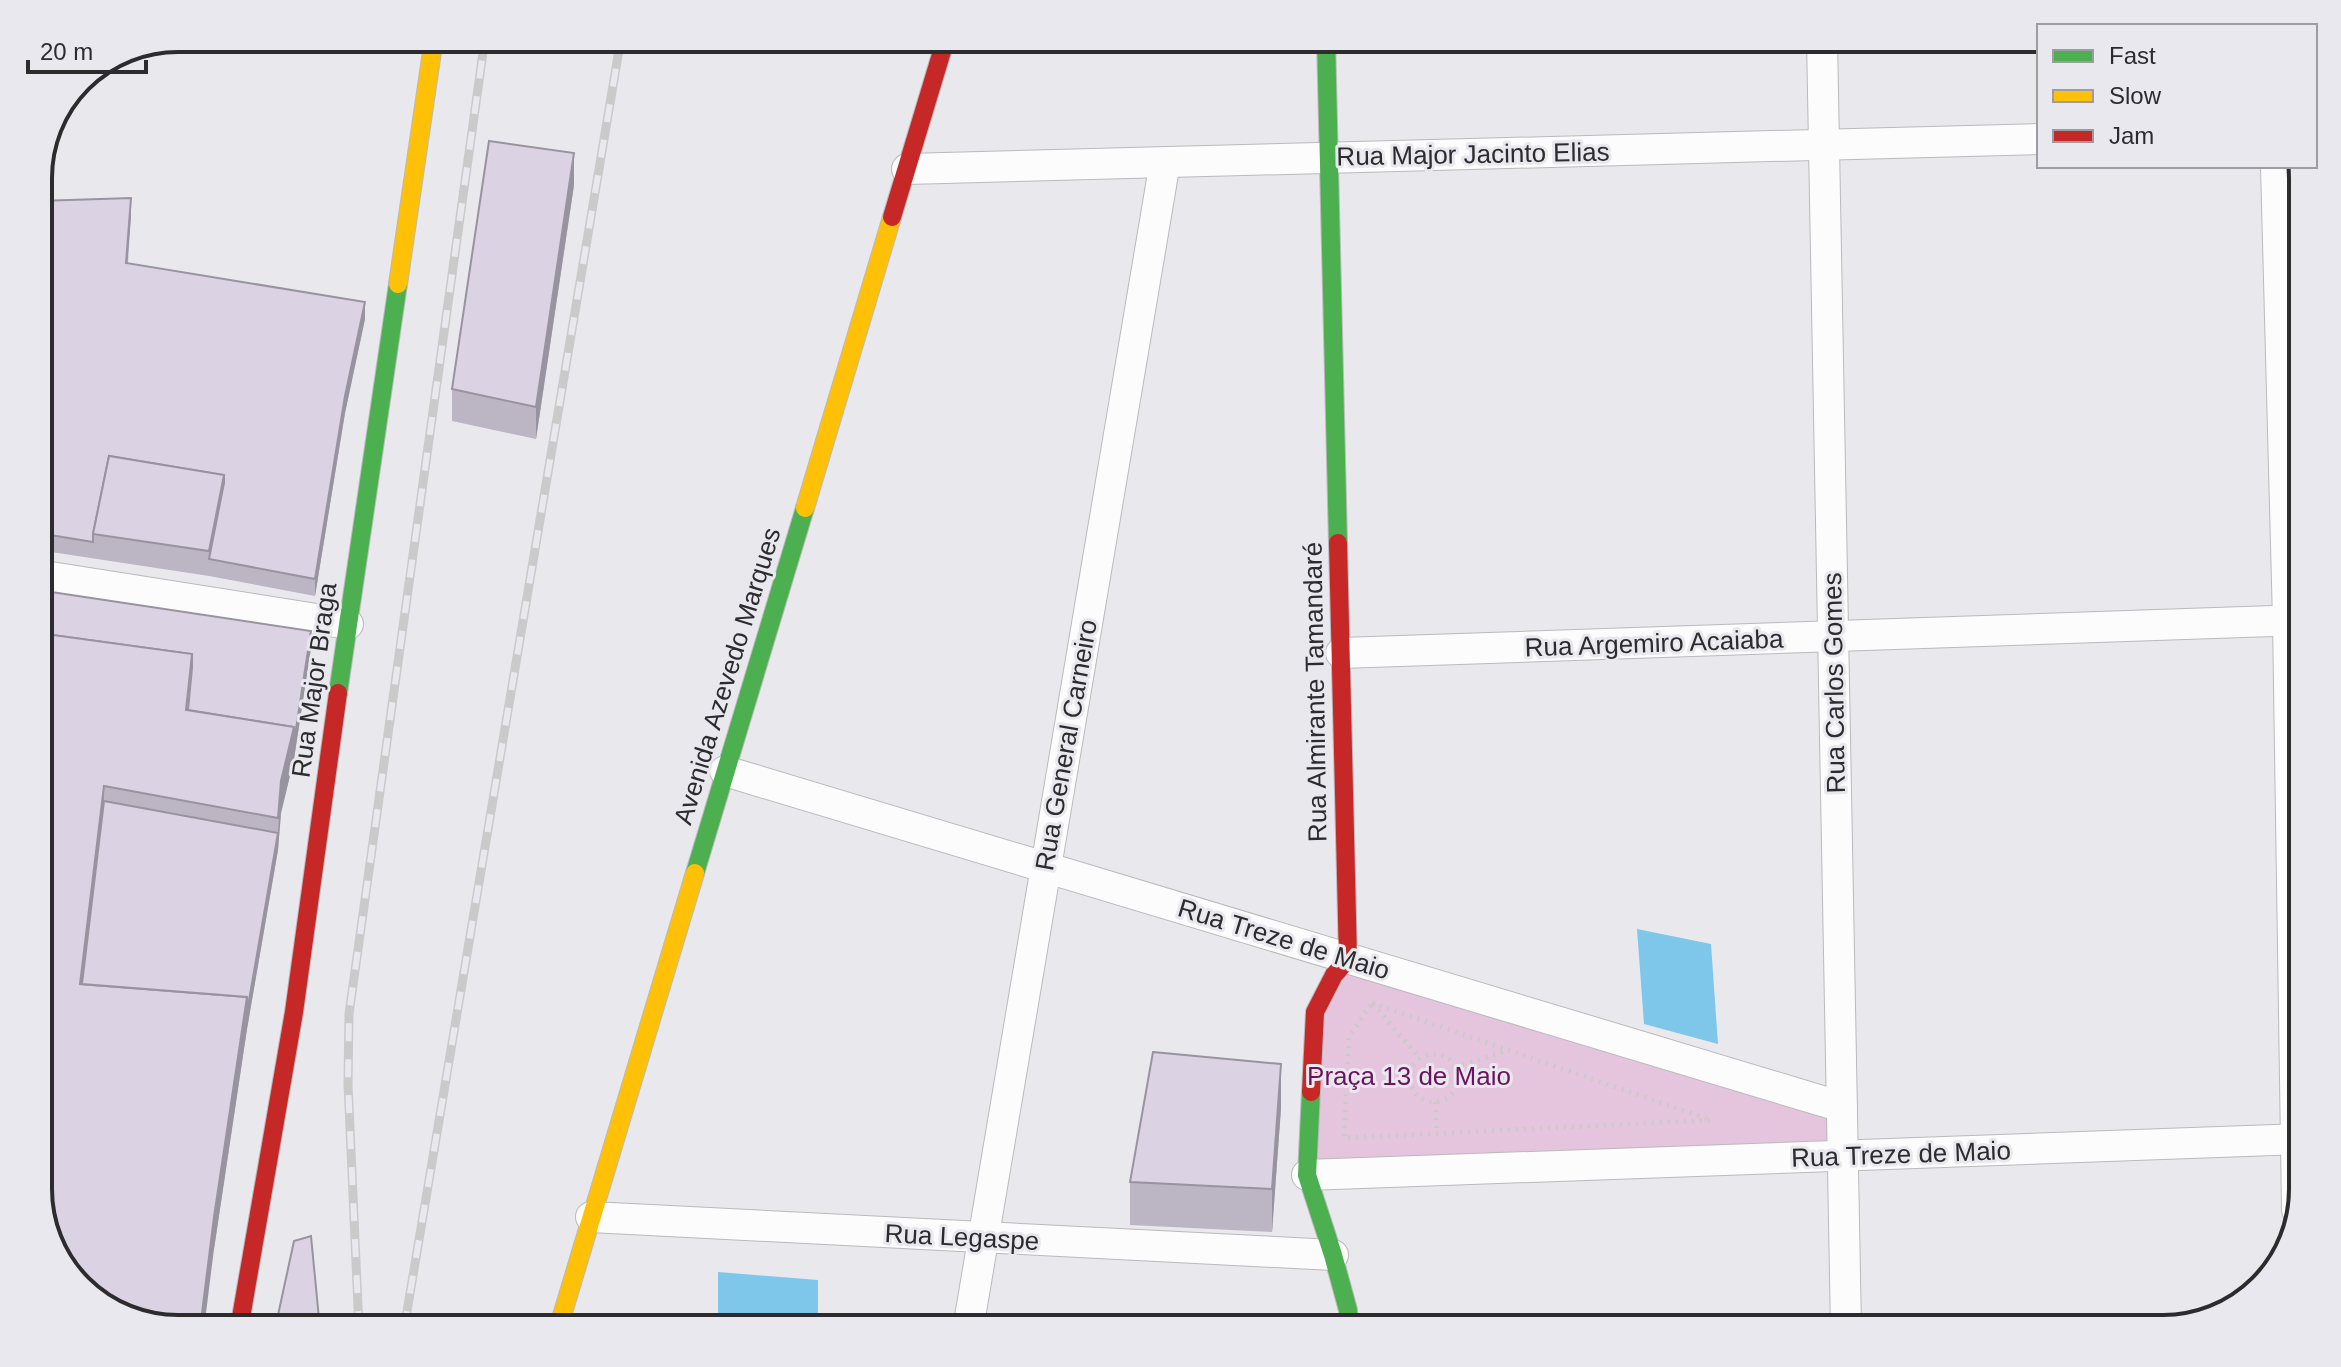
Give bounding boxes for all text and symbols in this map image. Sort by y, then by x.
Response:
scale bar [28,24,146,74]
legend [2037,24,2317,168]
text: 20 m [40,38,93,65]
text: Fast [2109,42,2156,69]
text: Slow [2109,82,2162,109]
text: Jam [2109,122,2154,149]
street label: Rua Major Jacinto Elias [1336,137,1610,171]
street label: Avenida Azevedo Marques [668,524,786,828]
street label: Rua Almirante Tamandaré [1297,542,1333,842]
street label: Rua Carlos Gomes [1817,572,1851,794]
street label: Rua Major Braga [285,580,343,779]
street label: Rua General Carneiro [1029,617,1103,873]
street label: Rua Argemiro Acaiaba [1524,623,1784,663]
street label: Rua Treze de Maio [1175,893,1393,985]
park label: Praça 13 de Maio [1307,1061,1511,1091]
street label: Rua Treze de Maio [1791,1135,2011,1173]
street label: Rua Legaspe [884,1218,1040,1256]

